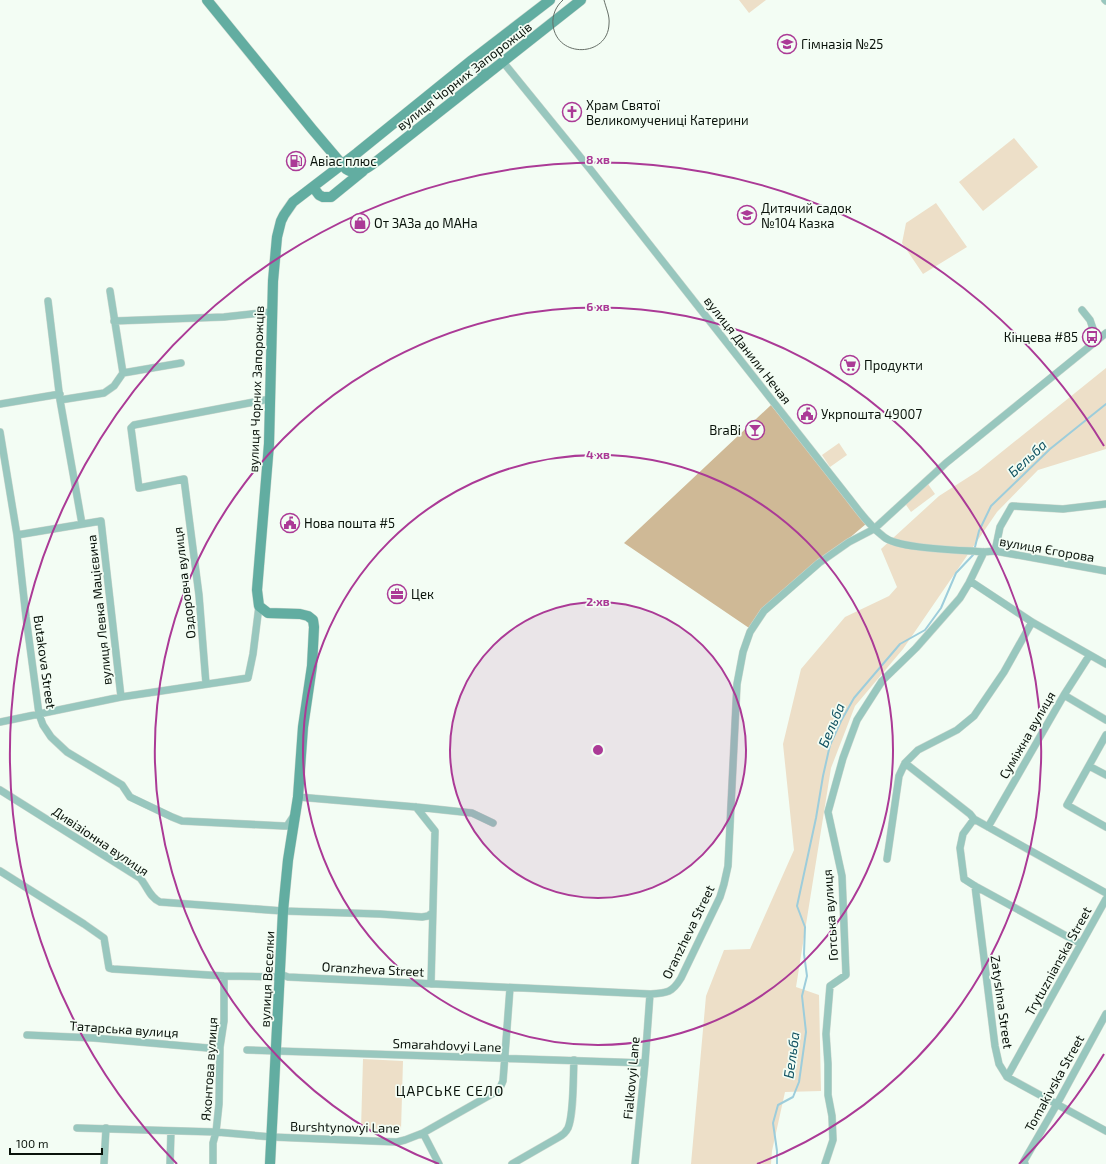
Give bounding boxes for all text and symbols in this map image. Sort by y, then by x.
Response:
street label: вулиця Чорних Запорожців [393,18,535,134]
school or university icon: Гімназія №25 [776,33,798,55]
place label: Гімназія №25 [801,36,883,52]
place label: Храм Святої Великомучениці Катерини [586,97,749,128]
church icon: Храм Святої Великомучениці Катерини [561,101,583,123]
fuel station icon: Авіас плюс [285,150,307,172]
text: 8 хв [586,152,610,166]
place label: Авіас плюс [310,153,377,169]
place label: Дитячий садок №104 Казка [761,200,852,231]
school or university icon: Дитячий садок №104 Казка [736,204,758,226]
shop icon: От ЗАЗа до МАНа [349,212,371,234]
place label: От ЗАЗа до МАНа [374,215,478,231]
street label: вулиця Данили Нечая [701,293,795,407]
text: 6 хв [586,299,610,313]
street label: вулиця Чорних Запорожців [245,305,267,473]
bus stop icon: Кінцева #85 [1081,326,1103,348]
place label: Кінцева #85 [1004,329,1078,345]
supermarket icon: Продукти [839,354,861,376]
place label: Продукти [864,357,923,373]
public building icon: Укрпошта 49007 [796,403,818,425]
place label: Укрпошта 49007 [821,406,922,422]
bar icon: BraBi [744,419,766,441]
place label: BraBi [709,422,741,438]
water label: Бельба [1004,436,1050,480]
text: 4 хв [586,447,610,461]
public building icon: Нова пошта #5 [279,512,301,534]
place label: Нова пошта #5 [304,515,395,531]
street label: Оздоровча вулиця [169,526,199,640]
street label: вулиця Єгорова [998,533,1096,565]
street label: вулиця Левка Мацієвича [83,534,115,686]
office icon: Цек [386,583,408,605]
place label: Цек [411,586,434,602]
text: 2 хв [586,594,610,608]
street label: Butakova Street [31,614,59,710]
street label: Суміжна вулиця [995,688,1059,782]
water label: Бельба [814,700,848,750]
centre of rings [591,743,605,757]
street label: Дивізіонна вулиця [50,803,152,879]
street label: Готська вулиця [819,869,841,961]
street label: Oranzheva Street [658,882,718,982]
street label: Trytuznianska Street [1021,904,1095,1018]
street label: вулиця Веселки [256,930,278,1028]
street label: Zatyshna Street [988,954,1016,1050]
street label: Oranzheva Street [321,958,425,980]
street label: Татарська вулиця [69,1017,179,1041]
street label: Яхонтова вулиця [197,1017,221,1121]
water label: Бельба [779,1031,803,1079]
street label: Tomakivska Street [1021,1032,1087,1134]
street label: Smarahdovyi Lane [392,1035,502,1055]
street label: Fialkovyi Lane [619,1036,643,1120]
district label: ЦАРСЬКЕ СЕЛО [396,1082,504,1099]
street label: Burshtynovyi Lane [290,1118,400,1136]
scale bar [10,1130,102,1156]
text: 100 m [16,1136,48,1150]

